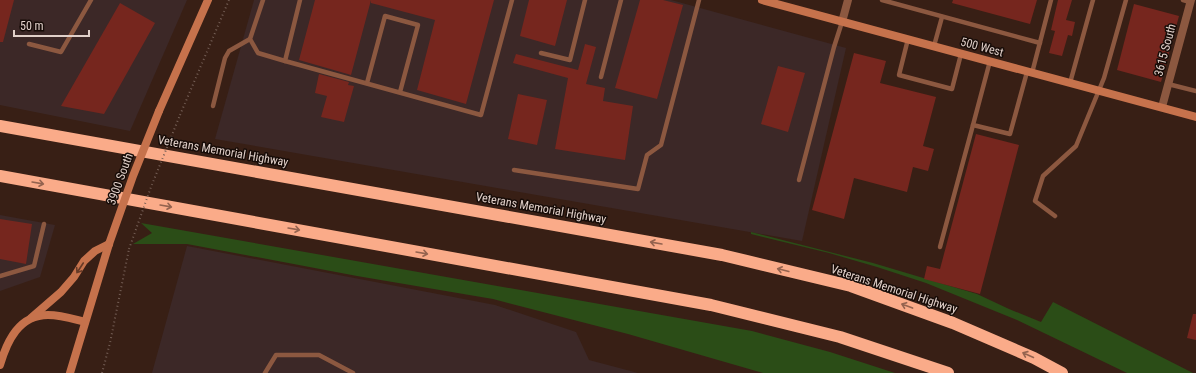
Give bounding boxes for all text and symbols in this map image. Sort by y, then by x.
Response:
scale bar [14,12,89,38]
text: 50 m [20,19,44,33]
street label: 3615 South [1151,22,1179,78]
street label: 500 West [959,35,1006,60]
street label: Veterans Memorial Highway [157,133,289,169]
street label: 3900 South [104,151,136,207]
one-way arrow [31,179,44,187]
street label: Veterans Memorial Highway [475,190,607,226]
one-way arrow [159,202,172,210]
one-way arrow [287,226,300,234]
one-way arrow [650,239,663,247]
one-way arrow [415,249,428,257]
one-way arrow [76,262,84,273]
street label: Veterans Memorial Highway [829,262,959,316]
one-way arrow [777,265,790,273]
one-way arrow [902,302,914,310]
one-way arrow [1022,351,1034,359]

